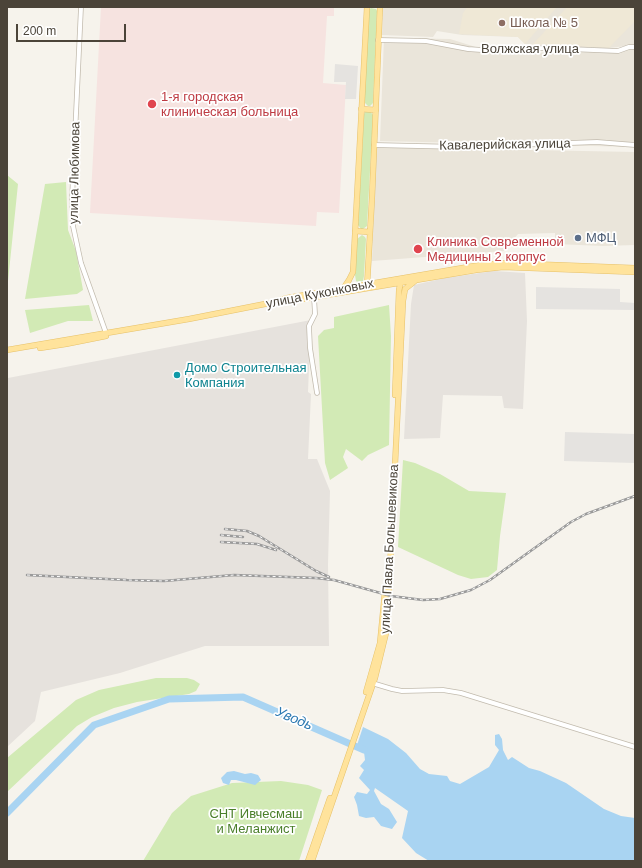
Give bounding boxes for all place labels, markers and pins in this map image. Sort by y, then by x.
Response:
place label: Школа № 5 [510,15,578,31]
marker: Школа № 5 [497,18,507,28]
place label: 1-я городская клиническая больница [161,89,298,120]
marker: 1-я городская клиническая больница [146,98,158,110]
place label: МФЦ [586,230,616,246]
marker: МФЦ [573,233,583,243]
place label: Клиника Современной Медицины 2 корпус [427,234,564,265]
marker: Клиника Современной Медицины 2 корпус [412,243,424,255]
place label: Домо Строительная Компания [185,360,306,391]
marker: Домо Строительная Компания [172,370,182,380]

